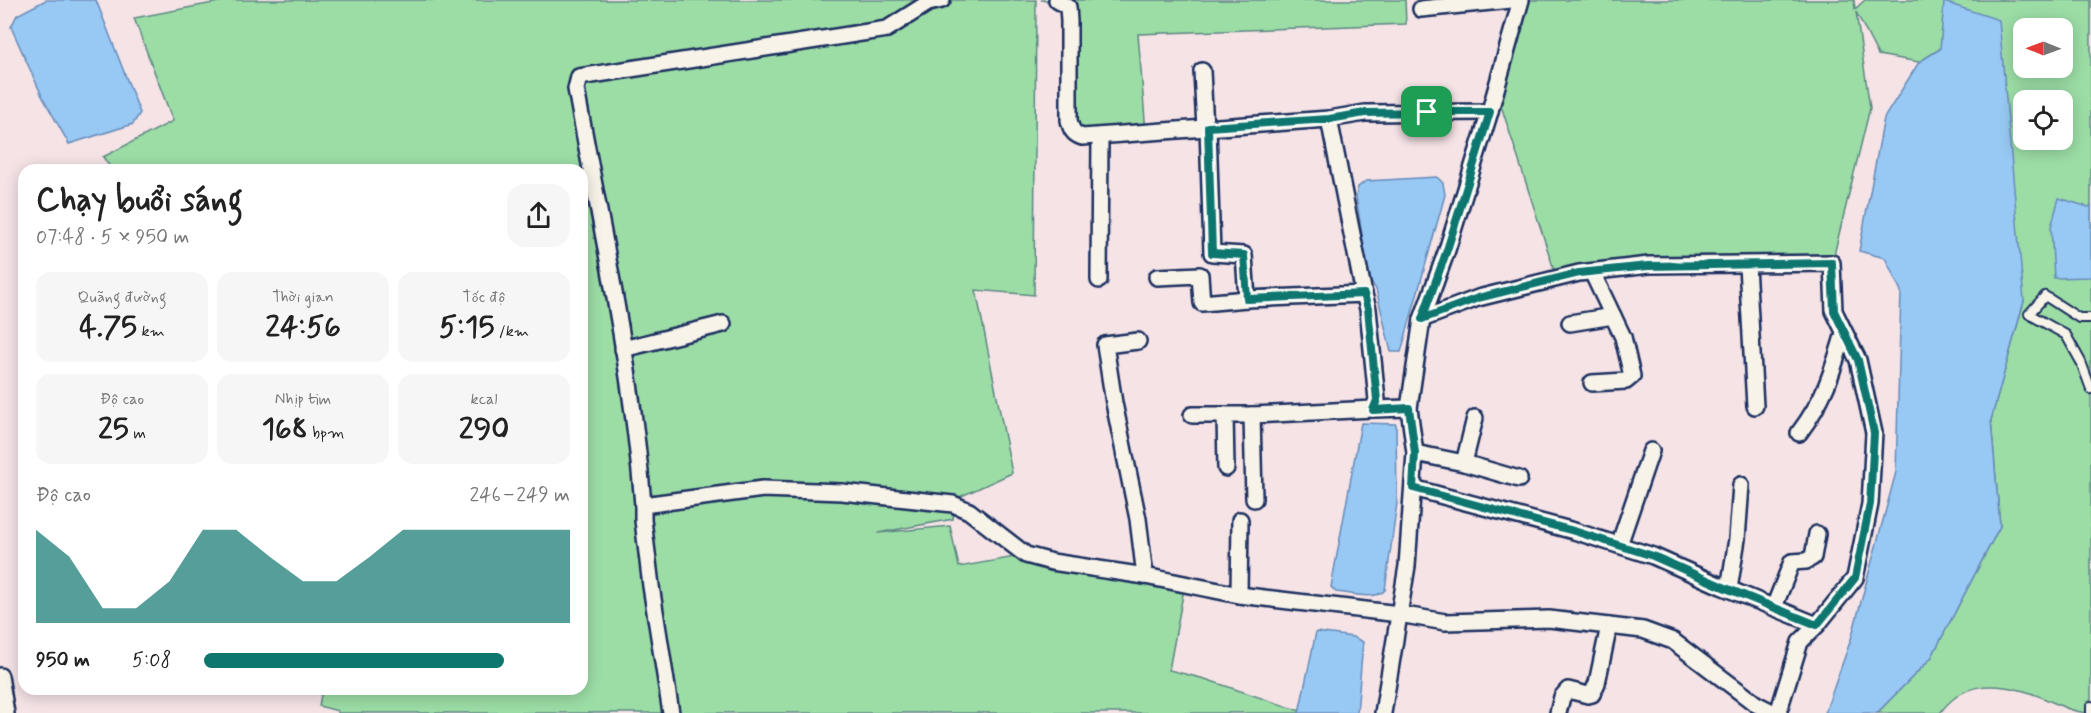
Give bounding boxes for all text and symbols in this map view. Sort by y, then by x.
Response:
north arrow [2013,18,2073,78]
map controls [2013,18,2073,150]
pin [1401,86,1452,137]
button: locate [2013,90,2073,150]
icon: arrive [1410,95,1443,128]
text: Chạy buổi sáng [36,179,243,223]
button: share [507,184,570,247]
text: 07:48 · 5 × 950 m [36,224,189,251]
text: Quãng đường [78,287,166,308]
text: Thời gian [272,287,334,308]
text: Tốc độ [462,287,506,308]
text: 4.75 [79,308,137,347]
text: 24:56 [265,308,341,347]
text: 5:15 [439,308,494,347]
text: km [137,321,165,342]
text: /km [494,321,529,342]
text: Độ cao [100,389,144,410]
text: Nhịp tim [275,389,331,410]
text: kcal [471,389,497,410]
text: 25 [98,410,129,449]
text: 168 [262,410,308,449]
text: 290 [459,410,509,449]
text: m [129,423,146,444]
text: bpm [308,423,344,444]
text: Độ cao [36,482,91,509]
text: 246–249 m [469,482,570,509]
text: 950 m [36,647,90,674]
text: 5:08 [132,647,171,674]

